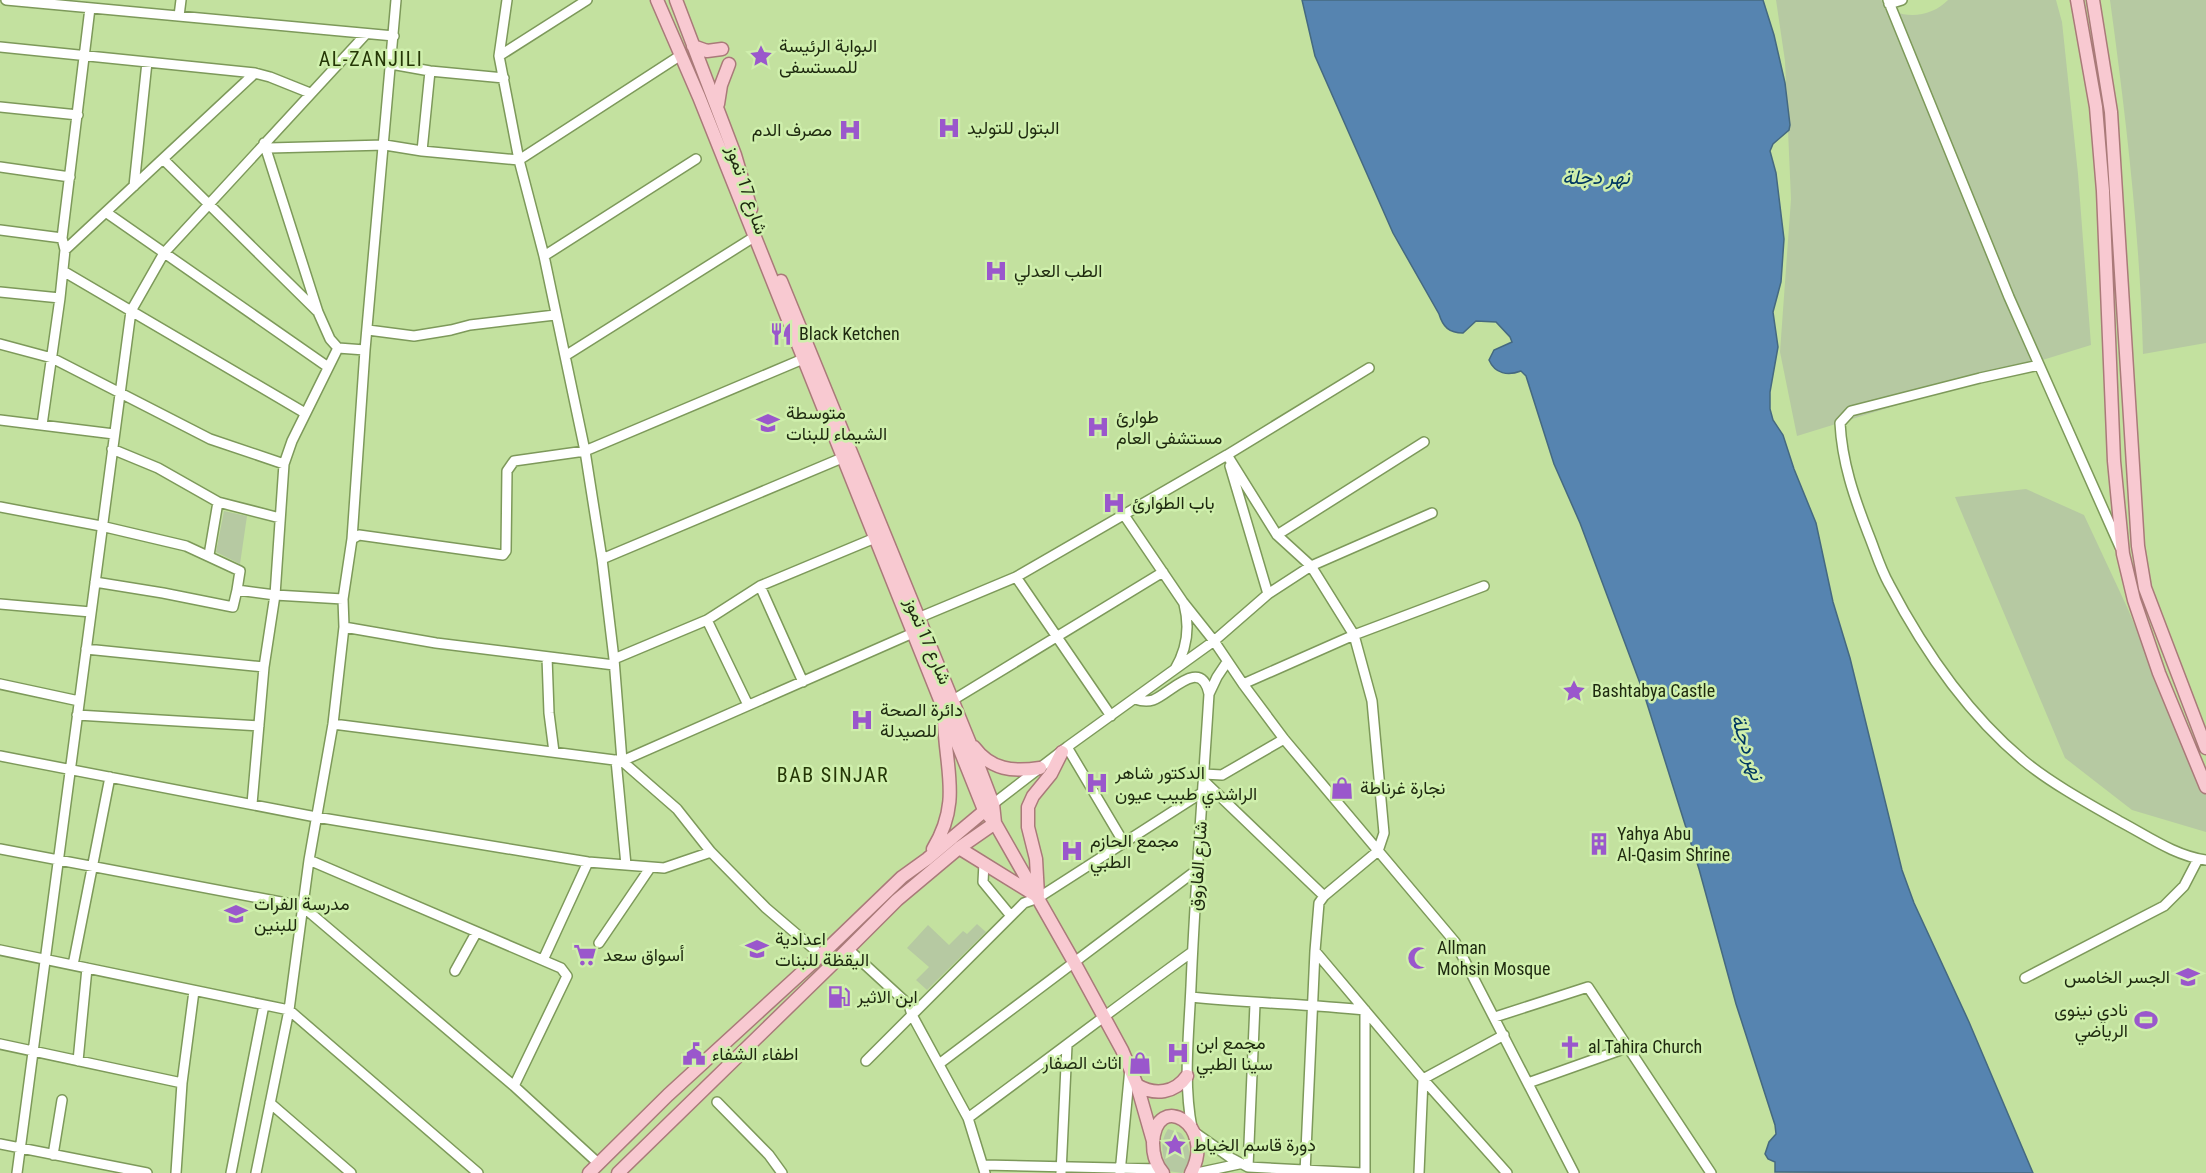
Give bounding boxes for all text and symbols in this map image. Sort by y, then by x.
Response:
place label: البوابة الرئيسة للمستسفى [779,35,877,78]
place icon: البوابة الرئيسة للمستسفى [748,43,774,69]
district label: AL-ZANJILI [319,47,423,71]
hospital icon: البتول للتوليد [936,115,962,141]
hospital icon: مصرف الدم [837,117,863,143]
place label: البتول للتوليد [967,117,1059,139]
place label: مصرف الدم [752,119,832,142]
street label: شارع 17 تموز [720,142,772,238]
water label: نهر دجلة [1562,165,1631,190]
hospital icon: الطب العدلي [983,258,1009,284]
place label: الطب العدلي [1014,260,1102,286]
restaurant icon: Black Ketchen [768,321,794,347]
place label: Black Ketchen [799,323,900,344]
place label: متوسطة الشيماء للبنات [786,402,887,444]
place label: طوارئ مستشفى العام [1116,406,1222,450]
school or university icon: متوسطة الشيماء للبنات [755,410,781,436]
hospital icon: طوارئ مستشفى العام [1085,414,1111,440]
hospital icon: باب الطوارئ [1101,490,1127,516]
place label: باب الطوارئ [1132,492,1214,514]
street label: شارع 17 تموز [899,593,956,688]
place icon: Bashtabya Castle [1561,678,1587,704]
place label: Bashtabya Castle [1592,680,1715,701]
place label: دائرة الصحة للصيدلة [880,699,963,741]
hospital icon: دائرة الصحة للصيدلة [849,707,875,733]
water label: نهر دجلة [1725,711,1770,784]
place label: الدكتور شاهر الراشدي طبيب عيون [1114,762,1257,809]
district label: BAB SINJAR [777,763,889,787]
hospital icon: الدكتور شاهر الراشدي طبيب عيون [1084,770,1110,796]
shop icon: نجارة غرناطة [1329,775,1355,801]
place label: نجارة غرناطة [1360,777,1445,799]
street label: شارع الفاروق [1184,820,1213,912]
place label: Yahya Abu Al-Qasim Shrine [1617,823,1730,865]
place label: مجمع الحازم الطبي [1090,830,1179,877]
building icon: Yahya Abu Al-Qasim Shrine [1586,831,1612,857]
hospital icon: مجمع الحازم الطبي [1059,838,1085,864]
place label: مدرسة الفرات للبنين [254,893,350,936]
school or university icon: مدرسة الفرات للبنين [223,901,249,927]
place label: اعدادية اليقظة للبنات [775,928,869,970]
school or university icon: اعدادية اليقظة للبنات [744,936,770,962]
place label: Allman Mohsin Mosque [1437,937,1551,979]
supermarket icon: أسواق سعد [572,942,598,968]
place label: أسواق سعد [603,944,684,966]
mosque icon: Allman Mohsin Mosque [1406,945,1432,971]
school or university icon: الجسر الخامس [2175,964,2201,990]
place label: الجسر الخامس [2064,966,2170,988]
fuel station icon: ابن الاثير [826,984,852,1010]
place label: ابن الاثير [856,986,918,1008]
place label: نادي نينوى الرياضي [2054,999,2128,1046]
sports icon: نادي نينوى الرياضي [2133,1007,2159,1033]
place label: مجمع ابن سينا الطبي [1196,1032,1273,1079]
church icon: al Tahira Church [1557,1034,1583,1060]
place label: al Tahira Church [1588,1036,1702,1057]
hospital icon: مجمع ابن سينا الطبي [1165,1040,1191,1066]
public building icon: اطفاء الشفاء [681,1041,707,1067]
place label: اطفاء الشفاء [712,1043,799,1064]
shop icon: اثاث الصفار [1127,1050,1153,1076]
place label: اثاث الصفار [1042,1052,1122,1074]
place icon: دورة قاسم الخياط [1162,1132,1188,1158]
place label: دورة قاسم الخياط [1193,1134,1316,1157]

